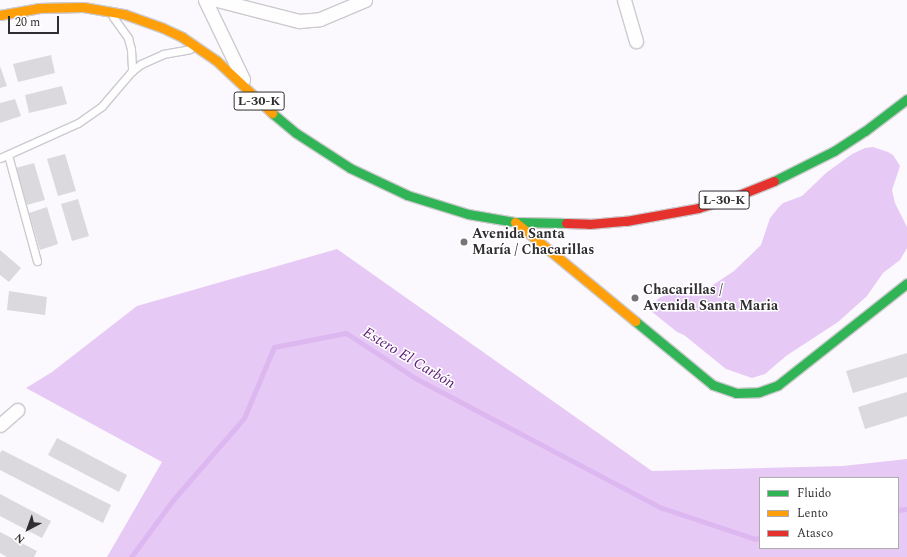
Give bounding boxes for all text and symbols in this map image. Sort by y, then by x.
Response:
scale bar [10,8,61,34]
text: 20 m [15,13,40,32]
road number: L-30-K [233,90,285,112]
road number: L-30-K [698,189,750,211]
place label: Avenida Santa María / Chacarillas [472,226,594,258]
marker: Avenida Santa María / Chacarillas [459,237,469,247]
place label: Chacarillas / Avenida Santa Maria [643,282,778,314]
marker: Chacarillas / Avenida Santa Maria [630,293,640,303]
water label: Estero El Carbón [360,323,458,393]
legend [759,477,899,549]
text: Fluido [797,484,831,503]
text: Lento [797,504,828,523]
north arrow [8,509,48,549]
text: Atasco [797,524,833,543]
text: N [11,529,29,548]

